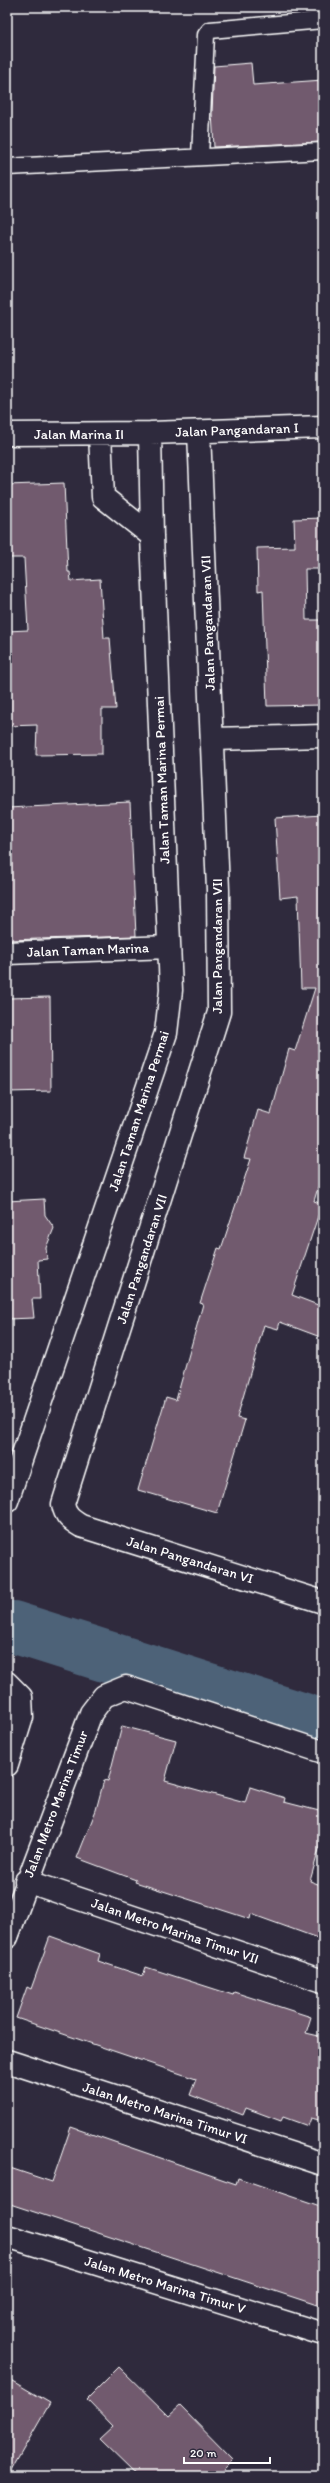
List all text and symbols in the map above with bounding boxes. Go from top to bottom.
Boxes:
street label: Jalan Pangandaran I [175,419,299,441]
street label: Jalan Marina II [34,426,124,443]
street label: Jalan Pangandaran VII [197,555,219,691]
street label: Jalan Taman Marina Permai [151,696,173,864]
street label: Jalan Pangandaran VII [209,878,226,1014]
street label: Jalan Taman Marina [27,939,150,961]
street label: Jalan Taman Marina Permai [105,1029,173,1193]
street label: Jalan Pangandaran VII [113,1192,171,1326]
street label: Jalan Pangandaran VI [124,1533,256,1587]
street label: Jalan Metro Marina Timur [20,1728,92,1880]
street label: Jalan Metro Marina Timur VII [89,1894,261,1968]
street label: Jalan Metro Marina Timur VI [80,2078,250,2148]
street label: Jalan Metro Marina Timur V [83,2252,248,2318]
scale bar [184,2439,270,2465]
text: 20 m [190,2446,217,2460]

